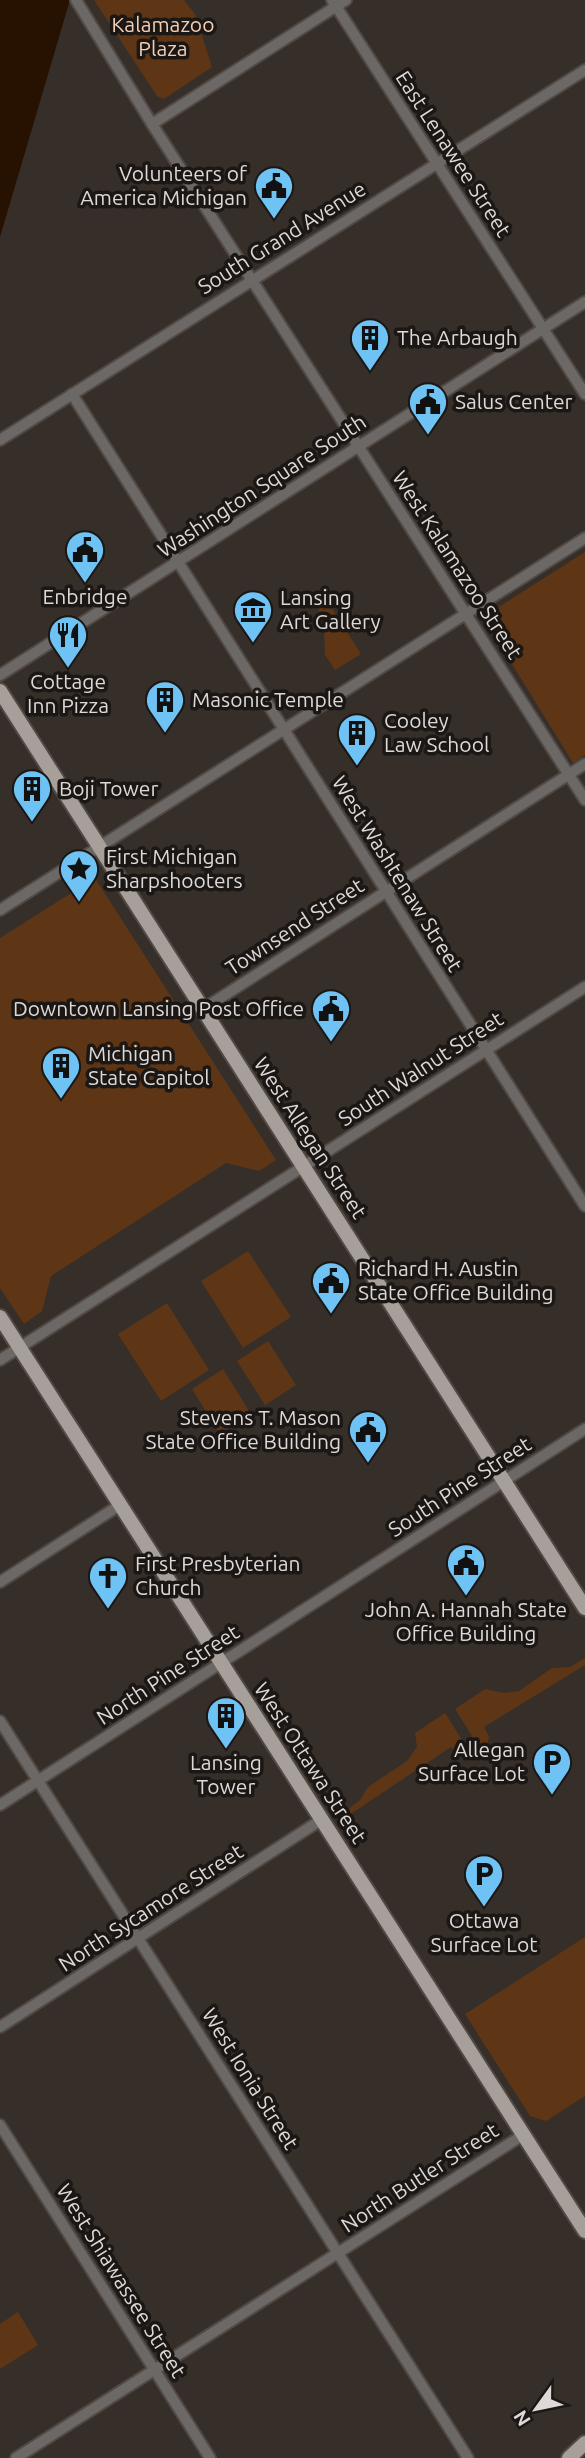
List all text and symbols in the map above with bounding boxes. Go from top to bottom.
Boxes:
park label: Kalamazoo Plaza [112,12,214,60]
street label: East Lenawee Street [391,66,516,241]
place label: Volunteers of America Michigan [80,161,248,209]
public building icon: Volunteers of America Michigan [253,165,295,220]
street label: South Grand Avenue [193,176,370,298]
building icon: The Arbaugh [349,317,391,372]
place label: The Arbaugh [397,325,518,349]
public building icon: Salus Center [407,381,449,436]
place label: Salus Center [455,389,572,413]
street label: Washington Square South [153,409,370,561]
street label: West Kalamazoo Street [388,466,528,663]
public building icon: Enbridge [64,529,106,584]
place label: Enbridge [42,584,128,608]
place label: Lansing Art Gallery [280,585,381,633]
museum icon: Lansing Art Gallery [232,589,274,644]
restaurant icon: Cottage Inn Pizza [47,614,89,669]
place label: Cottage Inn Pizza [27,669,109,717]
building icon: Masonic Temple [144,679,186,734]
place label: Masonic Temple [192,687,344,711]
place label: Cooley Law School [384,708,489,756]
building icon: Cooley Law School [336,712,378,767]
building icon: Boji Tower [11,768,53,823]
street label: West Washtenaw Street [328,771,468,976]
place label: Boji Tower [59,776,158,800]
place label: First Michigan Sharpshooters [106,844,243,892]
place icon: First Michigan Sharpshooters [58,848,100,903]
street label: Townsend Street [221,873,368,980]
public building icon: Downtown Lansing Post Office [310,988,352,1043]
place label: Downtown Lansing Post Office [13,996,304,1020]
street label: South Walnut Street [334,1006,507,1130]
place label: Michigan State Capitol [88,1041,210,1089]
building icon: Michigan State Capitol [40,1045,82,1100]
street label: West Allegan Street [250,1052,372,1223]
place label: Richard H. Austin State Office Building [358,1256,554,1304]
public building icon: Richard H. Austin State Office Building [310,1260,352,1315]
place label: Stevens T. Mason State Office Building [145,1405,341,1453]
public building icon: Stevens T. Mason State Office Building [347,1409,389,1464]
street label: South Pine Street [384,1431,535,1541]
public building icon: John A. Hannah State Office Building [445,1542,487,1597]
place label: First Presbyterian Church [135,1551,301,1599]
church icon: First Presbyterian Church [87,1555,129,1610]
place label: John A. Hannah State Office Building [365,1597,567,1645]
street label: North Pine Street [92,1619,243,1729]
street label: West Ottawa Street [250,1678,372,1847]
building icon: Lansing Tower [205,1695,247,1750]
place label: Allegan Surface Lot [418,1737,525,1785]
parking icon: Allegan Surface Lot [531,1741,573,1796]
place label: Lansing Tower [190,1750,262,1798]
street label: North Sycamore Street [54,1839,247,1976]
parking icon: Ottawa Surface Lot [463,1853,505,1908]
place label: Ottawa Surface Lot [430,1908,538,1956]
street label: West Ionia Street [198,2003,304,2153]
street label: North Butler Street [336,2117,502,2237]
street label: West Shiawassee Street [52,2179,191,2382]
north arrow [501,2374,571,2444]
text: N [509,2406,535,2430]

